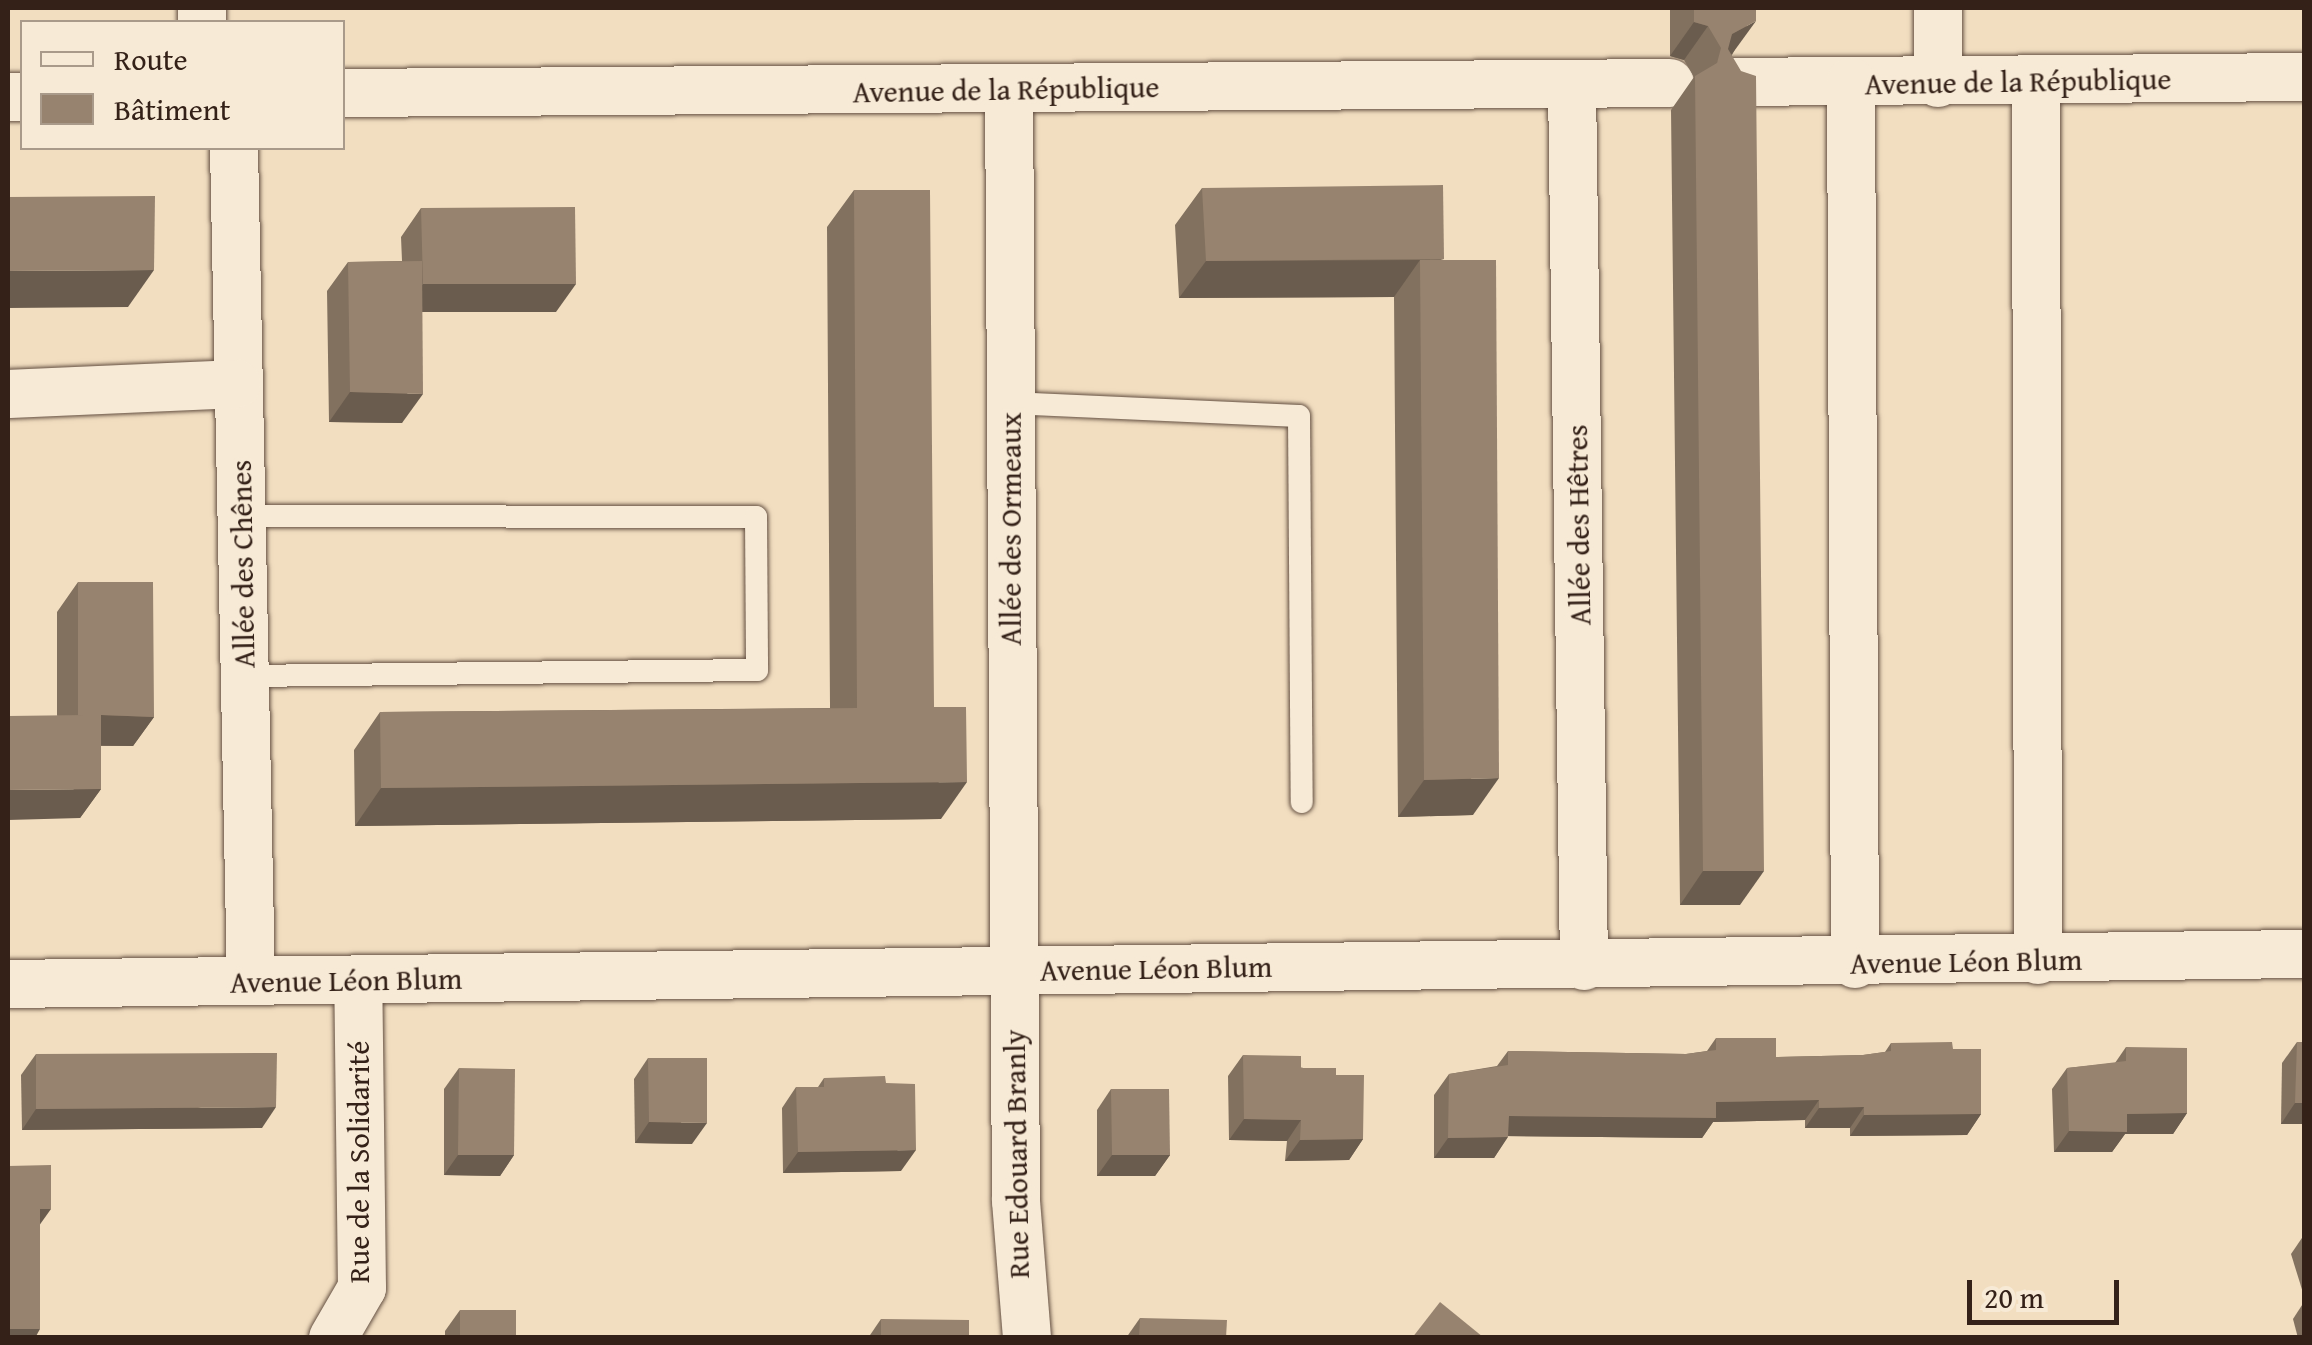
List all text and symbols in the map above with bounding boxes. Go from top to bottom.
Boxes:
legend [20,20,345,150]
text: Route [114,37,187,81]
street label: Avenue de la République [1864,60,2172,102]
street label: Avenue de la République [852,68,1160,110]
text: Bâtiment [114,87,230,131]
street label: Allée des Ormeaux [992,412,1028,646]
street label: Allée des Hêtres [1558,424,1598,626]
street label: Allée des Chênes [222,459,262,669]
street label: Avenue Léon Blum [1849,941,2083,981]
street label: Avenue Léon Blum [1039,948,1273,988]
street label: Avenue Léon Blum [229,960,463,1000]
street label: Rue Edouard Branly [996,1029,1036,1279]
street label: Rue de la Solidarité [340,1041,376,1283]
scale bar [1972,1260,2124,1322]
text: 20 m [1984,1275,2044,1319]

